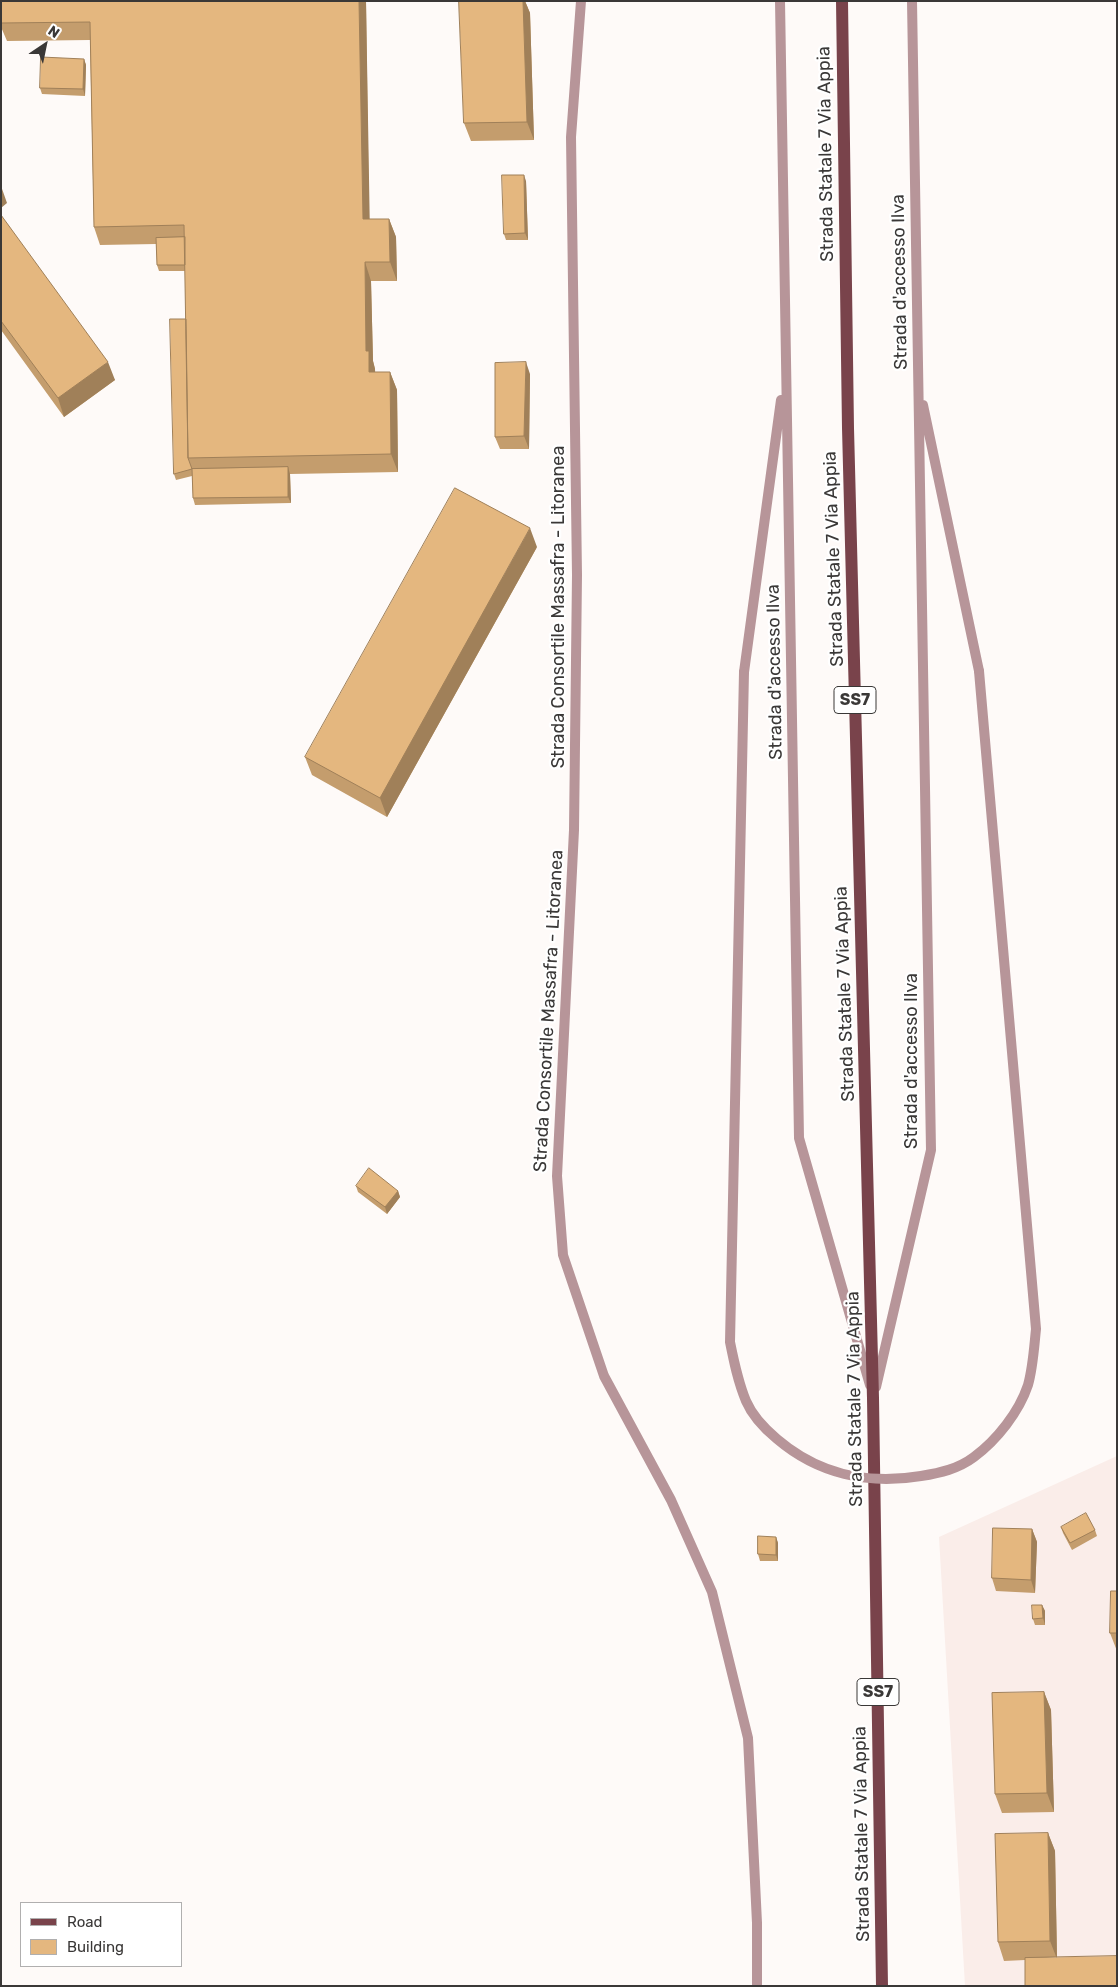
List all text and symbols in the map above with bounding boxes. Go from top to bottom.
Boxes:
north arrow [20,20,70,70]
text: N [45,22,63,42]
street label: Strada Statale 7 Via Appia [813,46,839,262]
street label: Strada d'accesso Ilva [888,194,912,370]
street label: Strada Consortile Massafra - Litoranea [548,446,570,768]
street label: Strada Statale 7 Via Appia [819,451,849,667]
street label: Strada d'accesso Ilva [763,584,787,760]
road number: SS7 [834,686,876,714]
street label: Strada Consortile Massafra - Litoranea [530,849,568,1173]
street label: Strada Statale 7 Via Appia [830,886,860,1102]
street label: Strada d'accesso Ilva [901,973,923,1149]
street label: Strada Statale 7 Via Appia [842,1291,868,1507]
road number: SS7 [857,1678,899,1705]
street label: Strada Statale 7 Via Appia [849,1726,875,1942]
legend [20,1902,182,1967]
text: Road [67,1913,103,1931]
text: Building [67,1938,124,1956]

